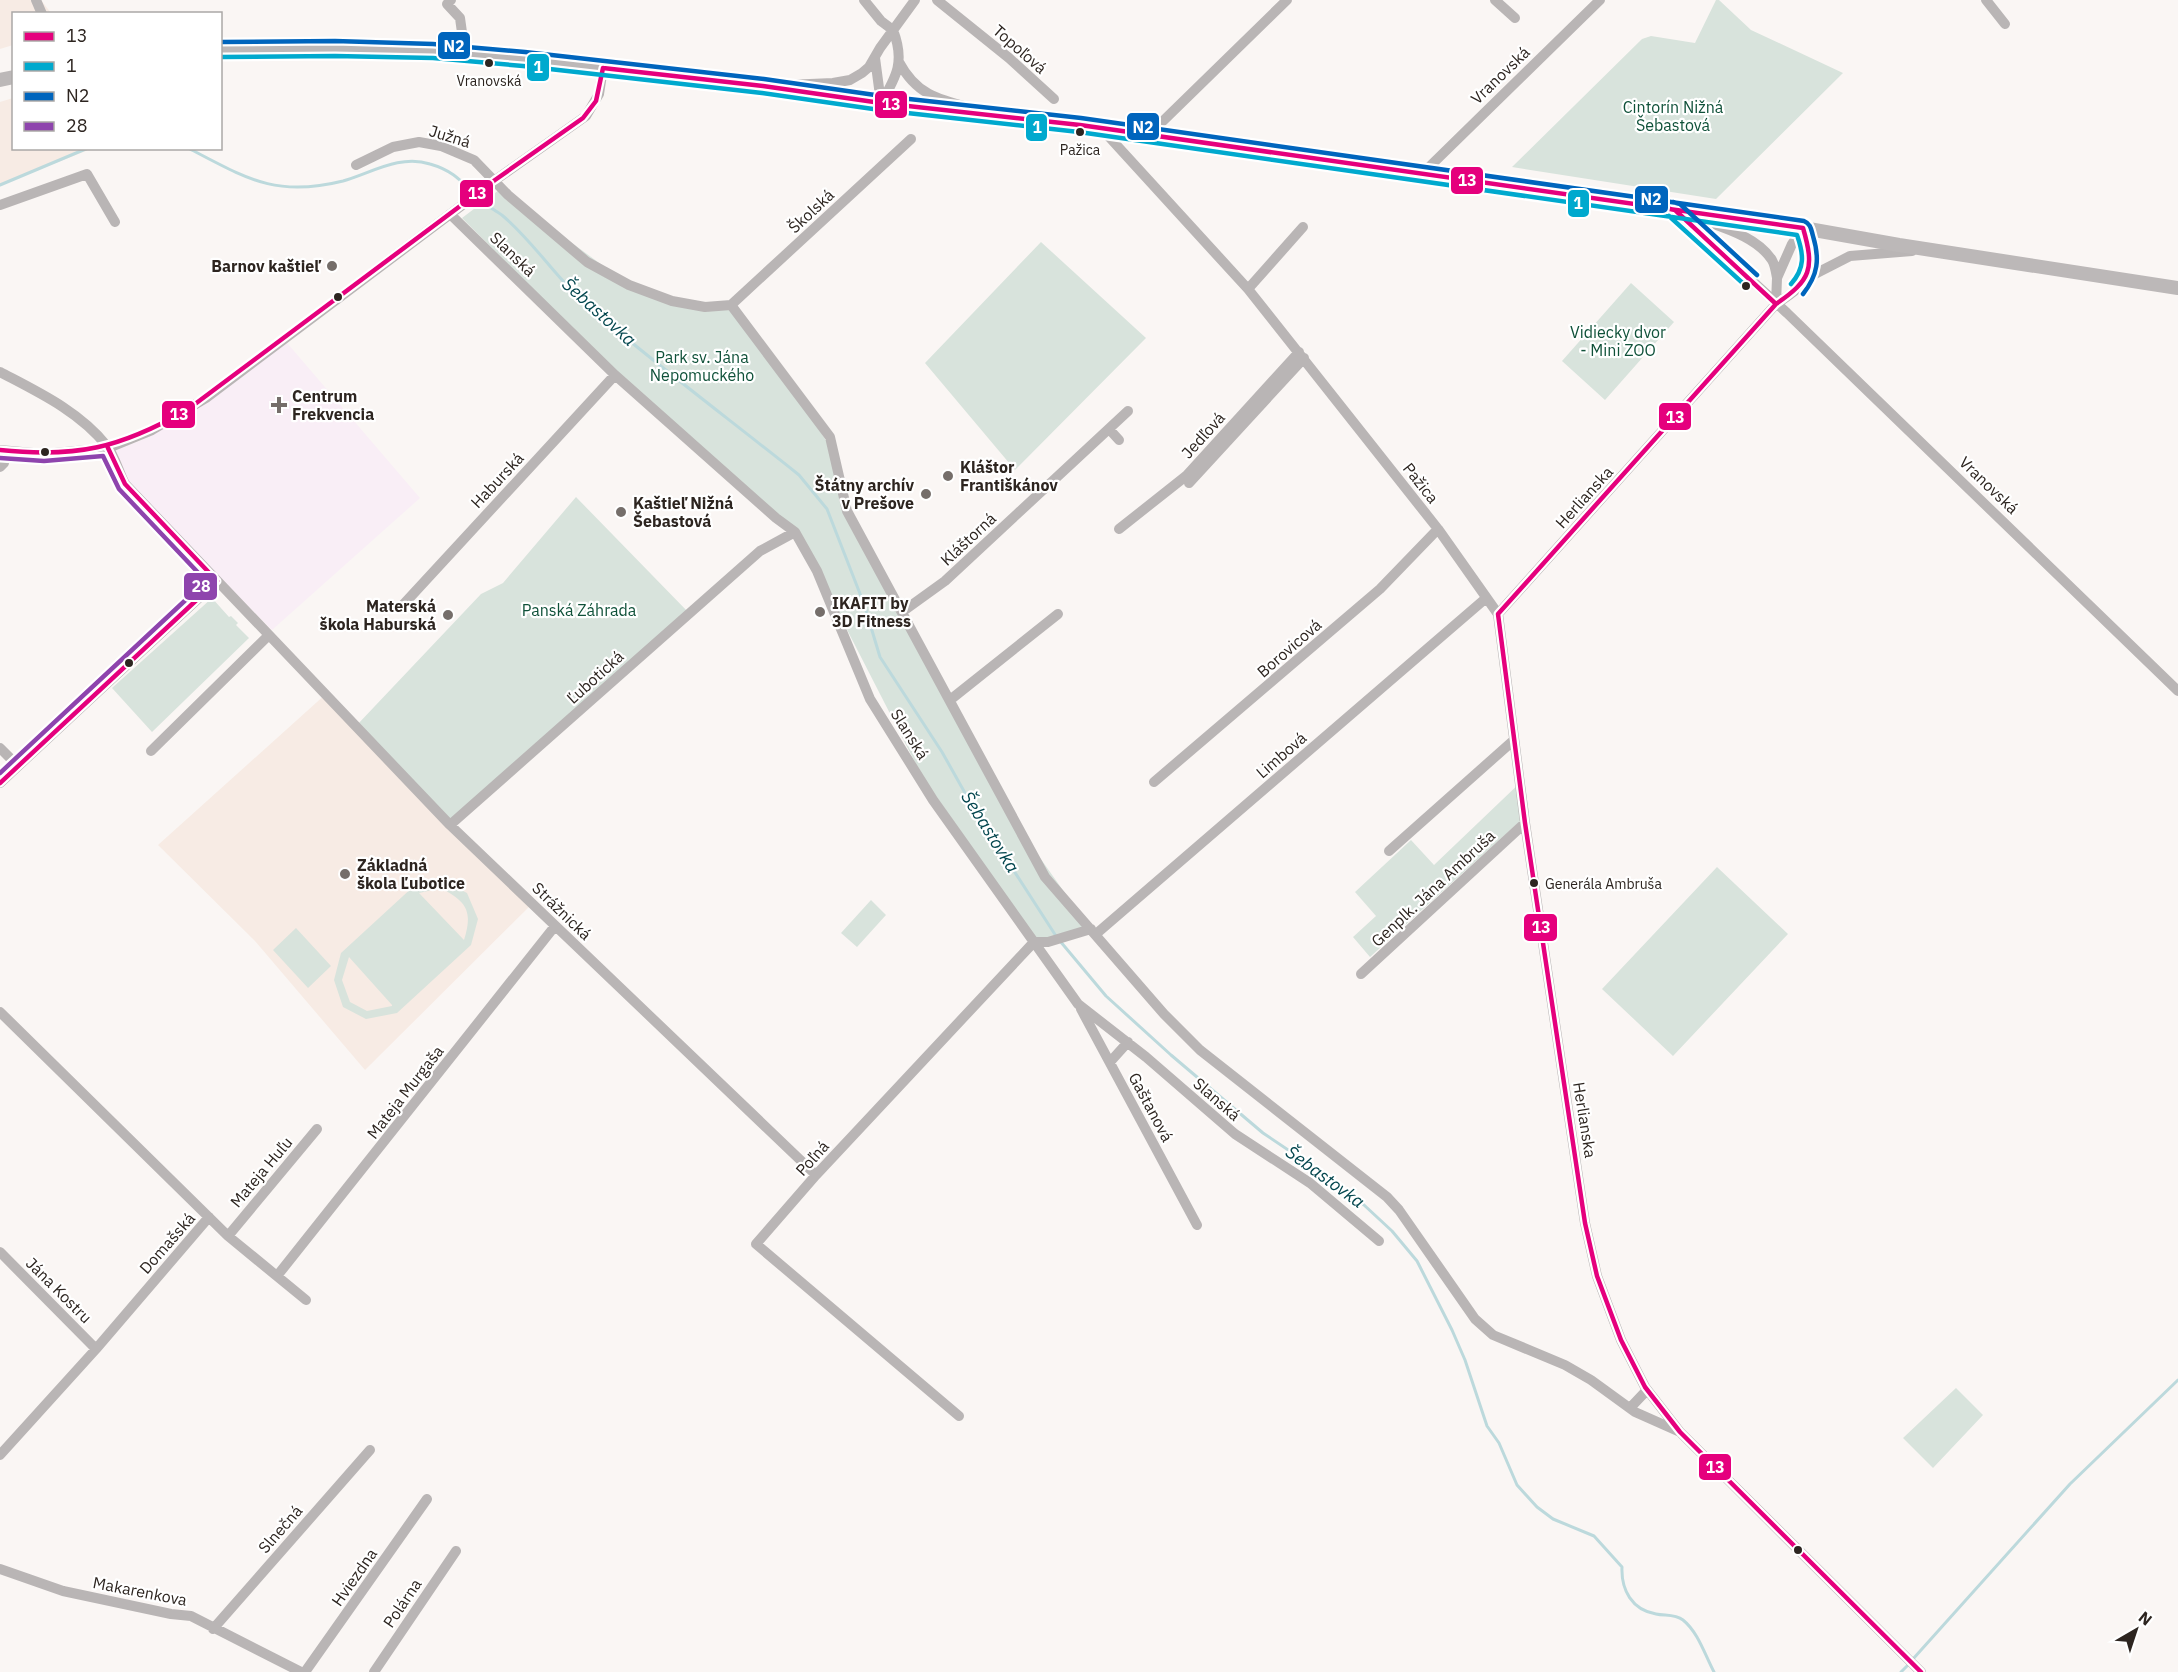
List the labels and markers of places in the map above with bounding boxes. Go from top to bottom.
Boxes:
marker: Vranovská [483,57,495,69]
place label: Vranovská [456,72,522,90]
marker: Pažica [1074,126,1086,138]
place label: Pažica [1060,141,1101,159]
place label: Barnov kaštieľ [211,256,322,276]
marker: Barnov kaštieľ [325,259,339,273]
unlabelled marker [1740,280,1752,292]
unlabelled marker [332,291,344,303]
place label: Centrum Frekvencia [292,386,374,424]
marker: Centrum Frekvencia [270,396,288,414]
unlabelled marker [39,446,51,458]
place label: Kláštor Františkánov [960,457,1058,495]
marker: Kláštor Františkánov [941,469,955,483]
place label: Štátny archív v Prešove [815,474,914,513]
marker: Štátny archív v Prešove [919,487,933,501]
place label: Kaštieľ Nižná Šebastová [633,493,733,531]
marker: Kaštieľ Nižná Šebastová [614,505,628,519]
place label: IKAFIT by 3D Fitness [832,593,911,631]
place label: Materská škola Haburská [320,596,436,634]
marker: IKAFIT by 3D Fitness [813,605,827,619]
marker: Materská škola Haburská [441,608,455,622]
unlabelled marker [123,657,135,669]
place label: Základná škola Ľubotice [357,855,465,893]
marker: Základná škola Ľubotice [338,867,352,881]
place label: Generála Ambruša [1545,875,1662,893]
marker: Generála Ambruša [1528,877,1540,889]
unlabelled marker [1792,1544,1804,1556]

